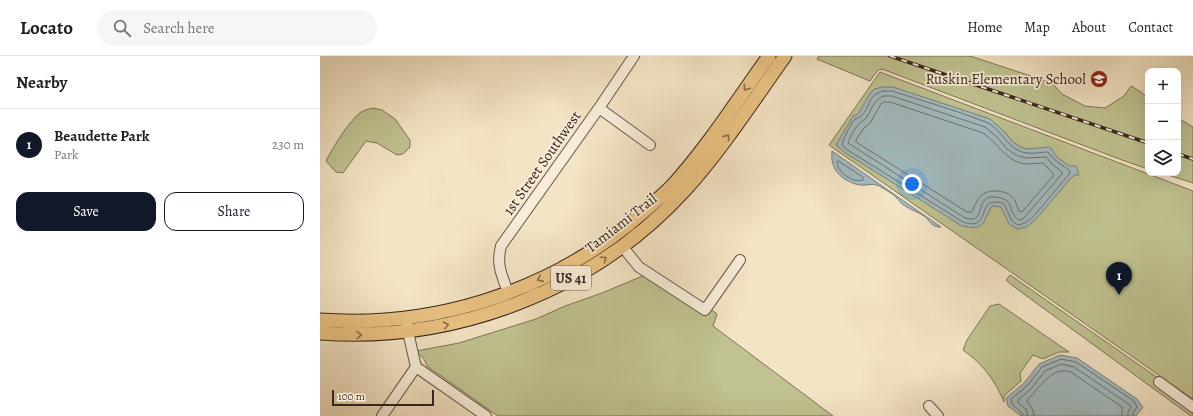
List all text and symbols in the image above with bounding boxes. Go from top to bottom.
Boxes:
search box [97,10,377,46]
text: Locato [20,15,73,41]
icon: search [111,17,133,39]
text: Search here [143,18,215,38]
text: Home [967,18,1002,37]
text: Map [1024,18,1050,37]
text: About [1072,18,1106,37]
text: Contact [1128,18,1173,37]
map controls [1145,68,1181,176]
button: + [1145,68,1181,104]
place label: Ruskin Elementary School [925,69,1086,89]
school or university icon: Ruskin Elementary School [1089,69,1109,89]
text: Nearby [16,71,67,94]
one-way arrow [744,83,751,90]
button: − [1145,104,1181,140]
street label: 1st Street Southwest [499,107,585,219]
text: Beaudette Park [54,126,150,146]
one-way arrow [722,135,729,142]
text: 1 [27,136,31,153]
text: 230 m [272,136,304,153]
button: layers [1145,140,1181,176]
text: Park [54,146,78,163]
your location [902,174,922,194]
street label: Tamiami Trail [581,188,661,257]
button: Save [16,192,156,231]
button: Share [164,192,304,231]
one-way arrow [600,256,607,264]
pin: 1 [1106,262,1132,295]
road number: US 41 [551,266,591,290]
one-way arrow [537,275,545,282]
one-way arrow [443,321,449,329]
one-way arrow [356,330,362,339]
scale bar [332,388,434,407]
text: 100 m [338,389,365,404]

